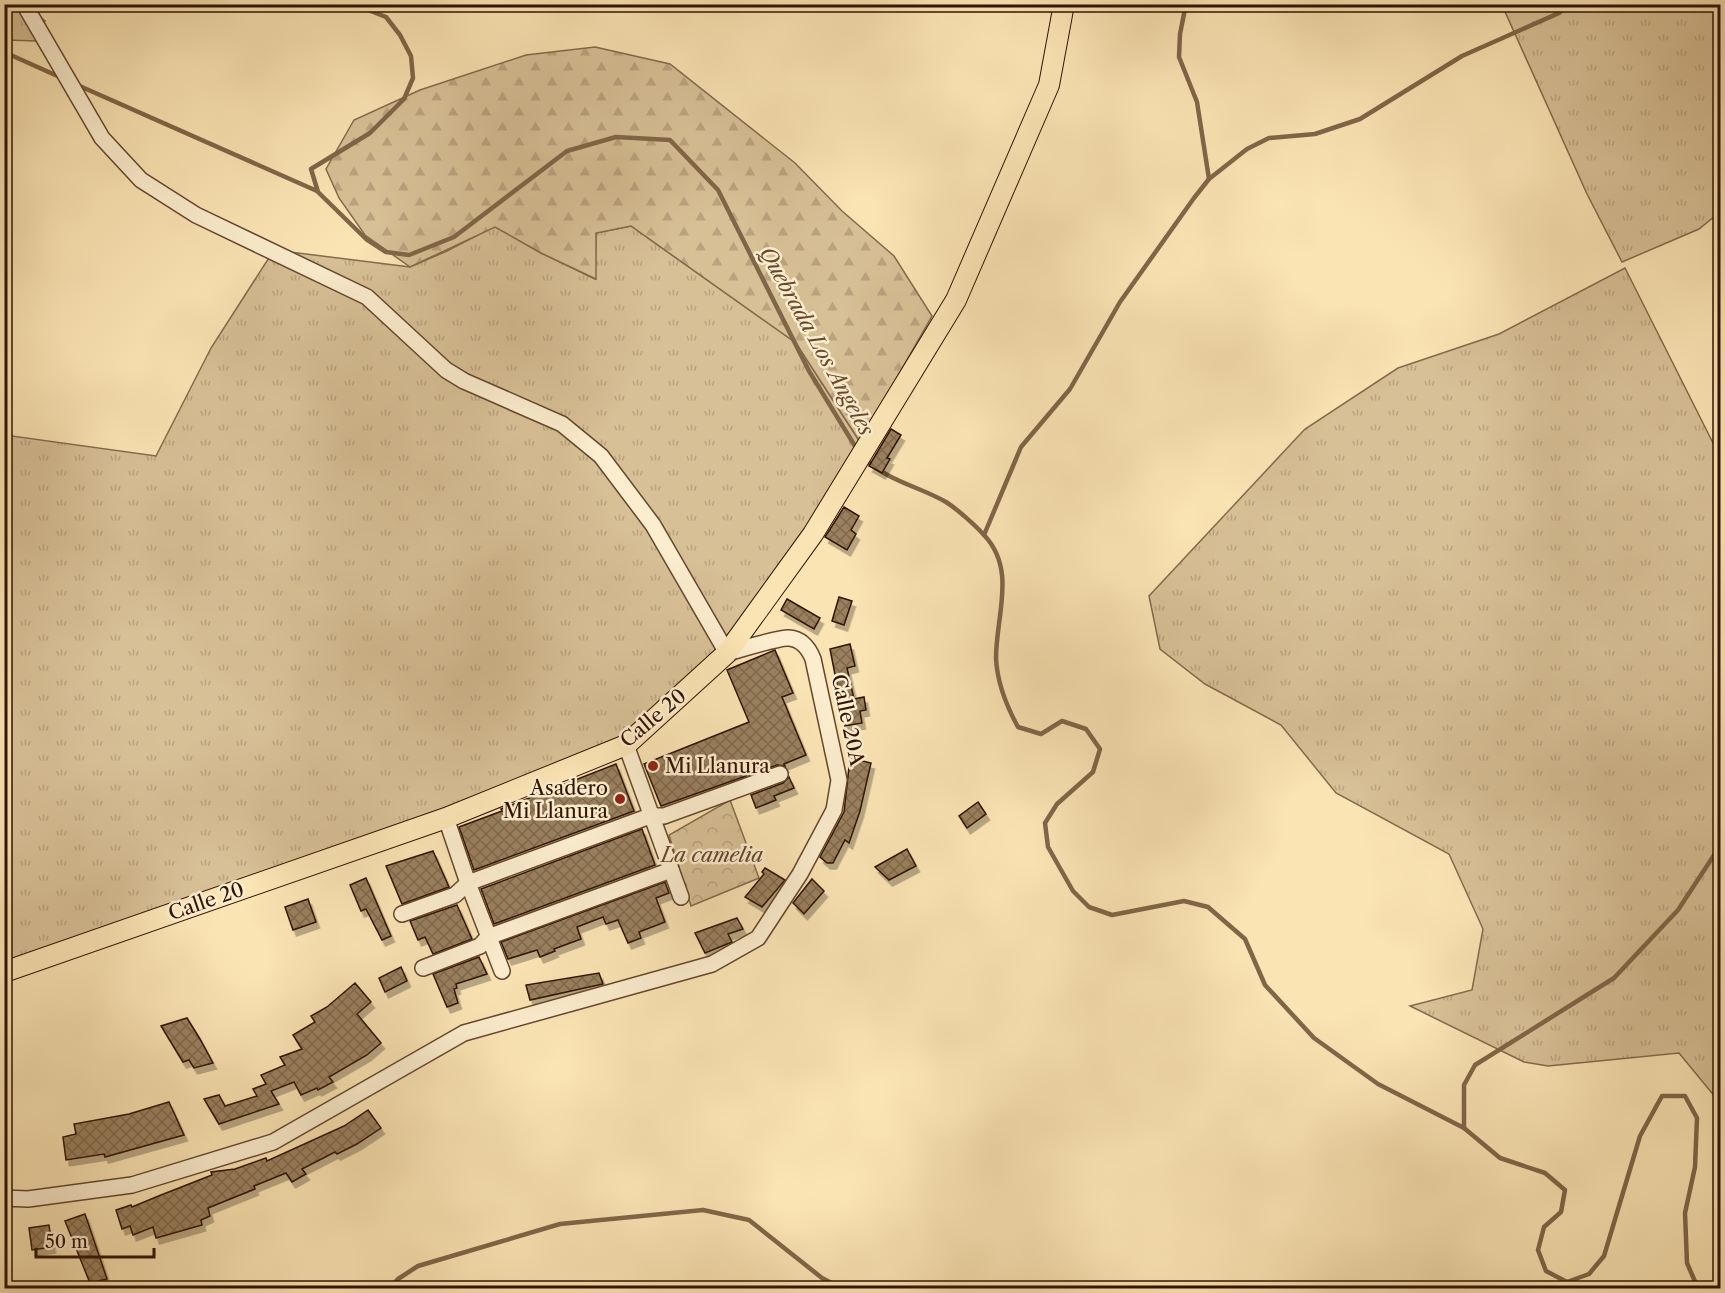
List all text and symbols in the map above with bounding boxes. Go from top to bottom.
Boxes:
water label: Quebrada Los Angeles [755,242,880,441]
street label: Calle 20A [827,672,870,769]
street label: Calle 20 [615,684,691,752]
place label: Mi Llanura [665,754,770,778]
marker: Mi Llanura [646,759,660,773]
place label: Asadero Mi Llanura [503,776,608,823]
marker: Asadero Mi Llanura [613,792,627,806]
park label: La camelia [659,843,763,867]
street label: Calle 20 [165,877,247,925]
scale bar [36,1221,154,1259]
text: 50 m [45,1231,88,1253]

